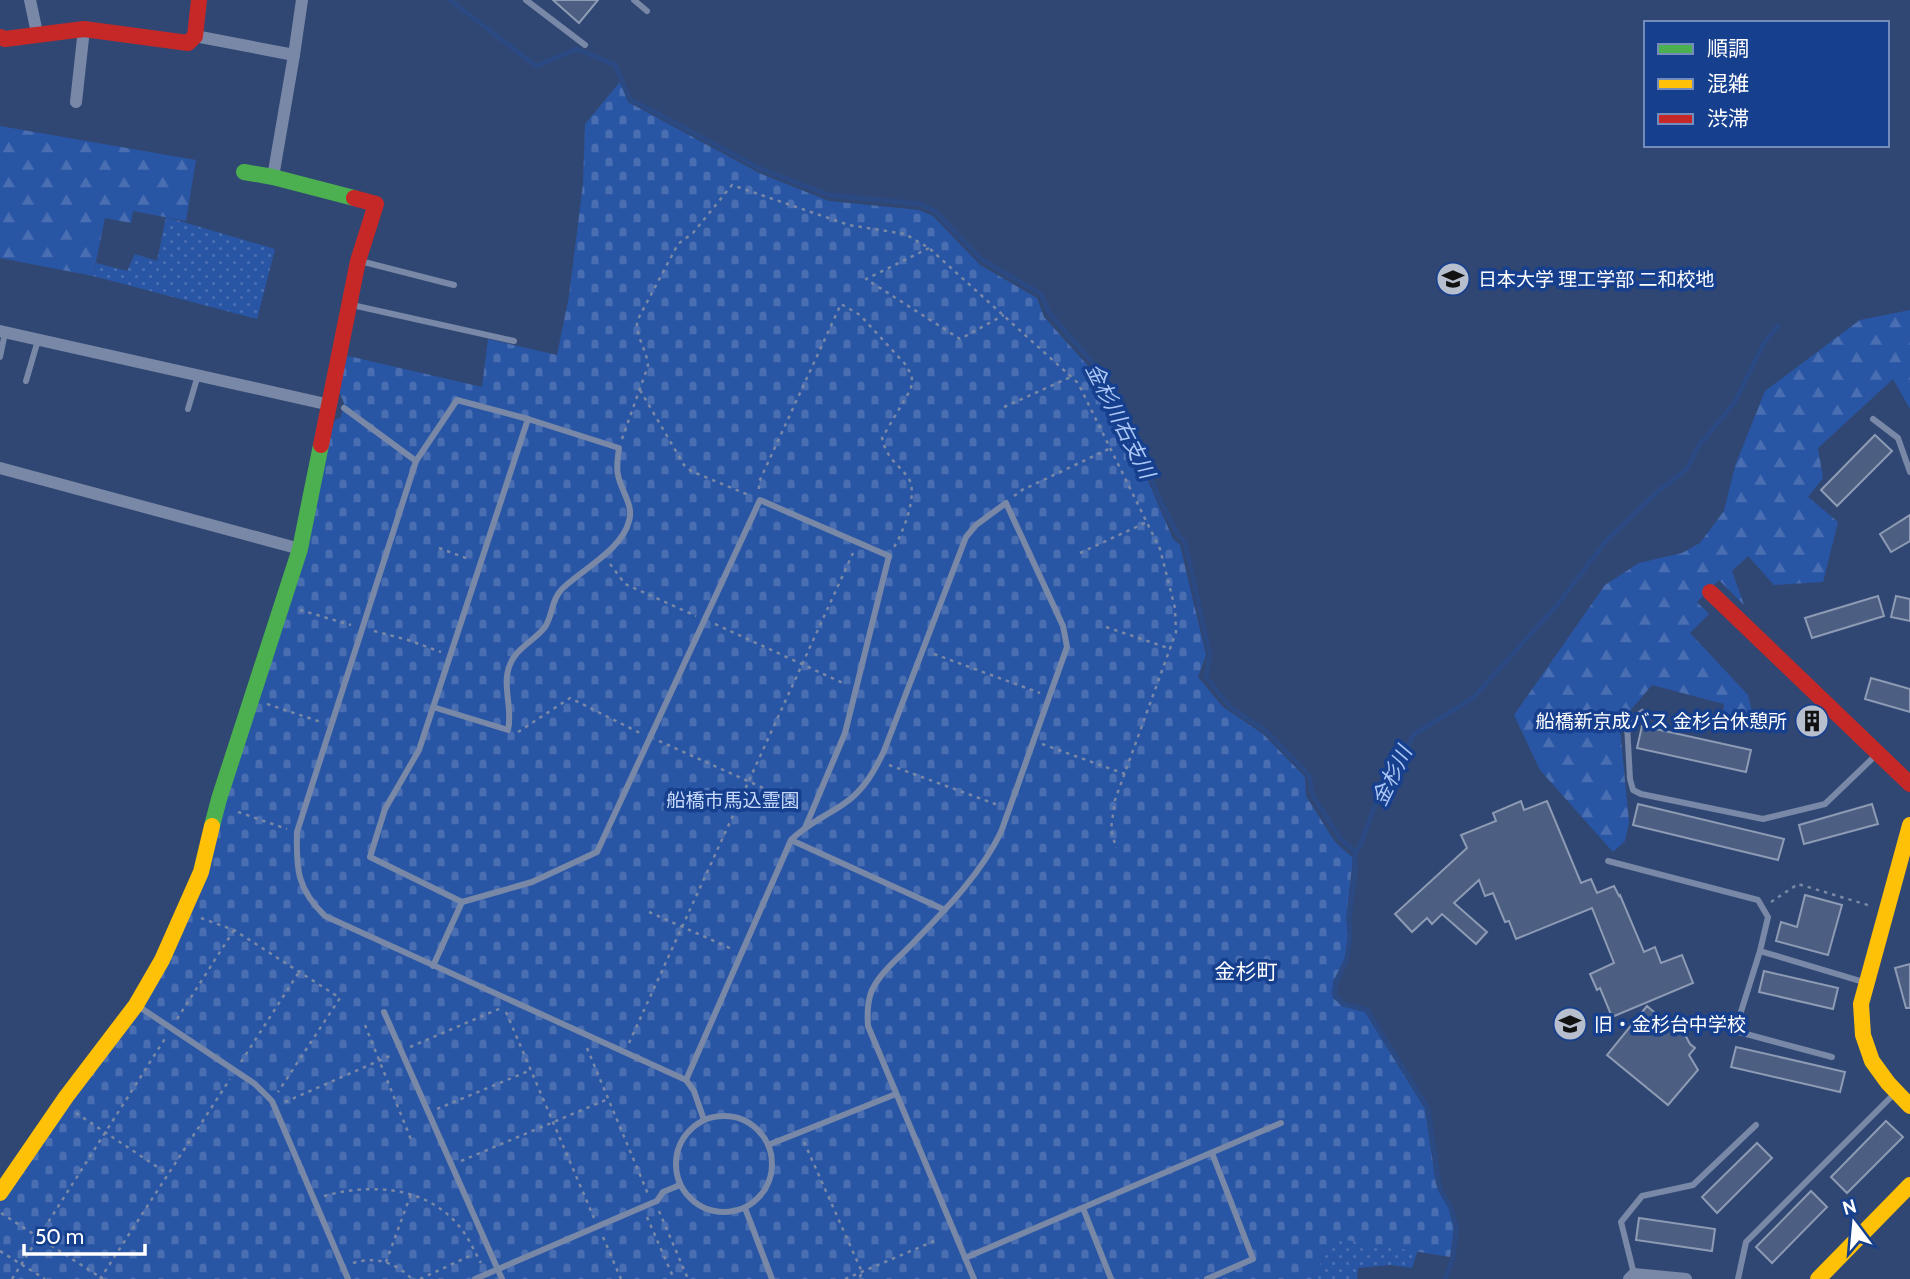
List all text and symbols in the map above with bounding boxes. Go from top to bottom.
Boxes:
legend [1644,21,1889,147]
text: 順調 [1707,36,1749,61]
text: 混雑 [1707,71,1749,96]
text: 渋滞 [1707,106,1749,131]
school or university icon: 日本大学 理工学部 二和校地 [1434,260,1472,298]
place label: 日本大学 理工学部 二和校地 [1478,268,1715,291]
water label: 金杉川右支川 [1081,359,1161,484]
building icon: 船橋新京成バス 金杉台休憩所 [1793,702,1831,740]
place label: 船橋新京成バス 金杉台休憩所 [1536,710,1787,733]
water label: 金杉川 [1367,740,1417,810]
park label: 船橋市馬込霊園 [666,789,800,812]
district label: 金杉町 [1215,959,1278,984]
school or university icon: 旧・金杉台中学校 [1551,1005,1589,1043]
place label: 旧・金杉台中学校 [1594,1013,1746,1036]
north arrow [1819,1188,1889,1258]
text: N [1840,1194,1859,1220]
scale bar [24,1212,145,1256]
text: 50 m [35,1224,84,1249]

